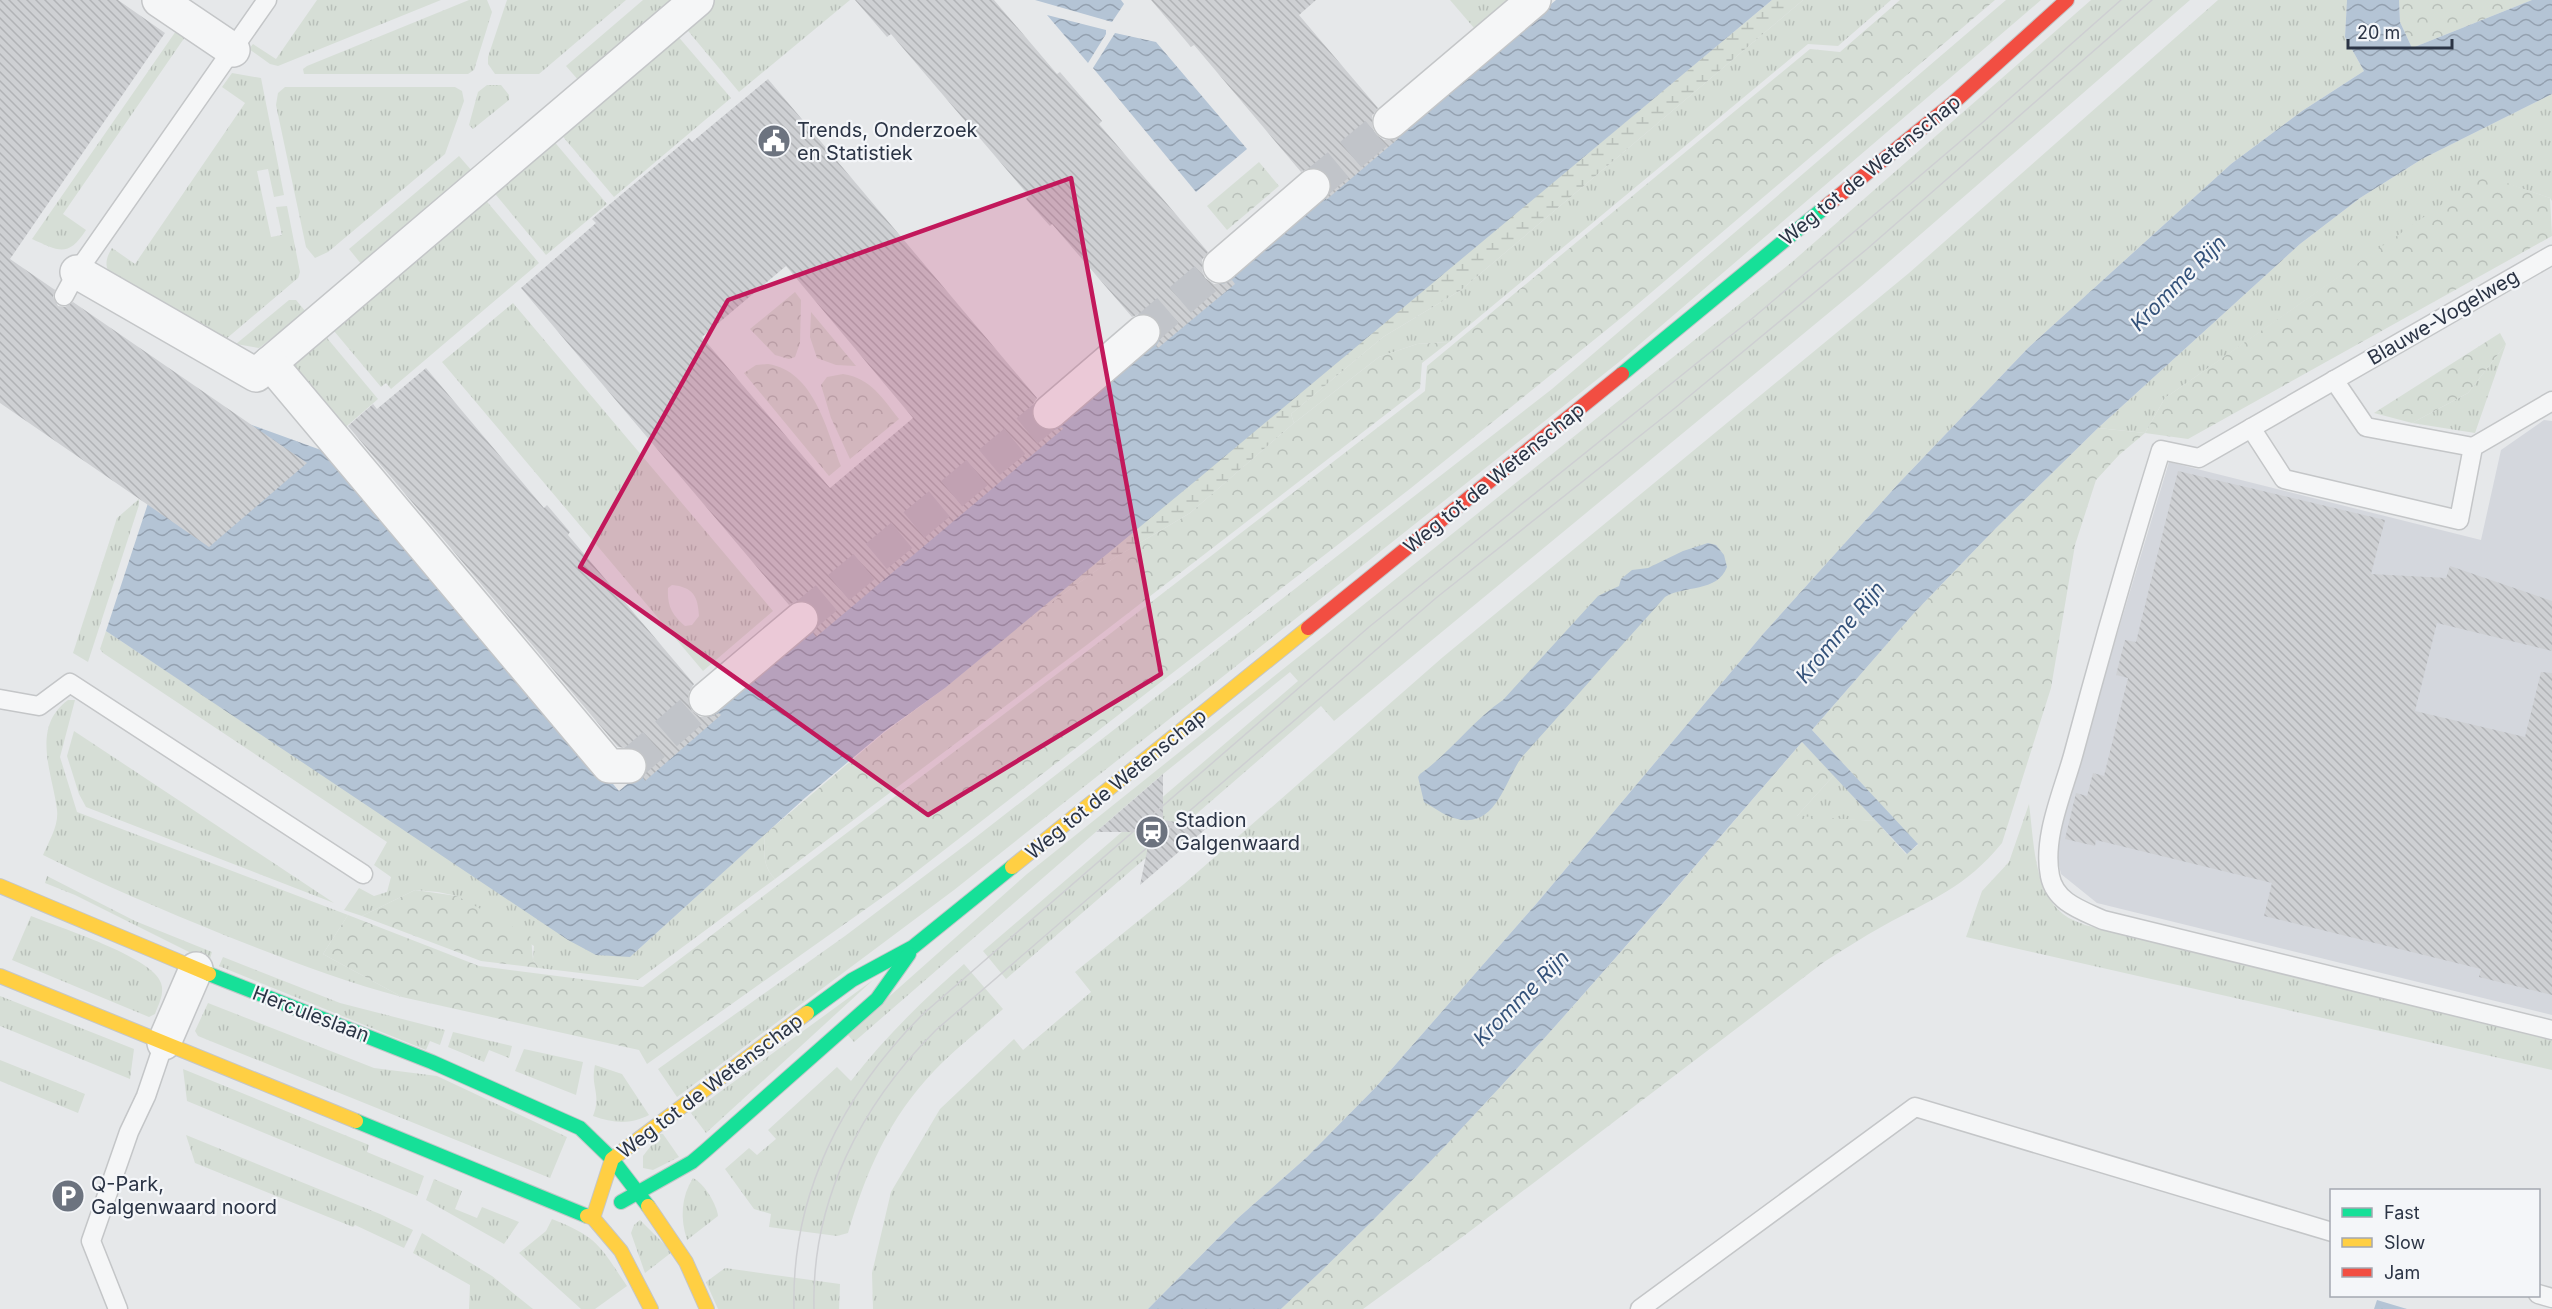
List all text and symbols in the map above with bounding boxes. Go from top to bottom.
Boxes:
scale bar [2348,12,2452,50]
text: 20 m [2357,22,2400,43]
street label: Weg tot de Wetenschap [1775,90,1965,250]
place label: Trends, Onderzoek en Statistiek [797,118,978,165]
public building icon: Trends, Onderzoek en Statistiek [756,123,792,159]
water label: Kromme Rijn [2125,230,2231,336]
street label: Blauwe-Vogelweg [2363,264,2523,370]
street label: Weg tot de Wetenschap [1399,398,1589,558]
water label: Kromme Rijn [1790,576,1890,688]
street label: Weg tot de Wetenschap [1021,704,1211,864]
place label: Stadion Galgenwaard [1175,808,1300,855]
station icon: Stadion Galgenwaard [1134,814,1170,850]
water label: Kromme Rijn [1468,945,1574,1051]
street label: Herculeslaan [249,981,373,1047]
street label: Weg tot de Wetenschap [613,1008,807,1164]
place label: Q-Park, Galgenwaard noord [91,1172,277,1219]
parking icon: Q-Park, Galgenwaard noord [50,1178,86,1214]
legend [2330,1189,2540,1297]
text: Fast [2384,1202,2420,1223]
text: Slow [2384,1232,2425,1253]
text: Jam [2384,1262,2420,1283]

